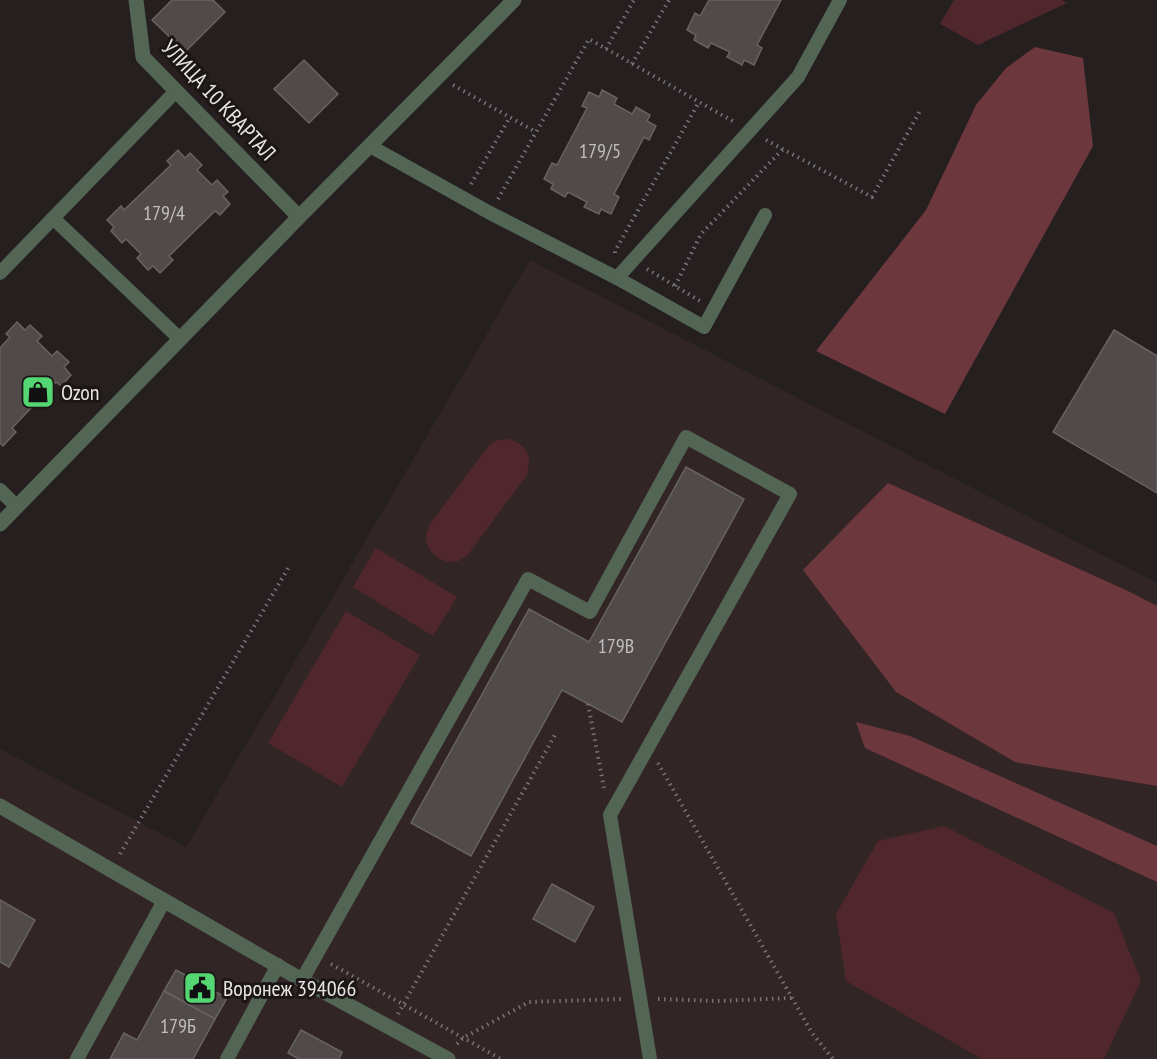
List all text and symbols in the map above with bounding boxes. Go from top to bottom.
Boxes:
street label: УЛИЦА 10 КВАРТАЛ [156,34,282,166]
house number: 179/5 [579,138,621,164]
house number: 179/4 [143,200,185,226]
shop icon: Ozon [20,374,56,410]
place label: Ozon [61,378,100,406]
house number: 179В [598,633,634,659]
public building icon: Воронеж 394066 [182,970,218,1006]
place label: Воронеж 394066 [223,974,356,1002]
house number: 179Б [160,1013,196,1039]

